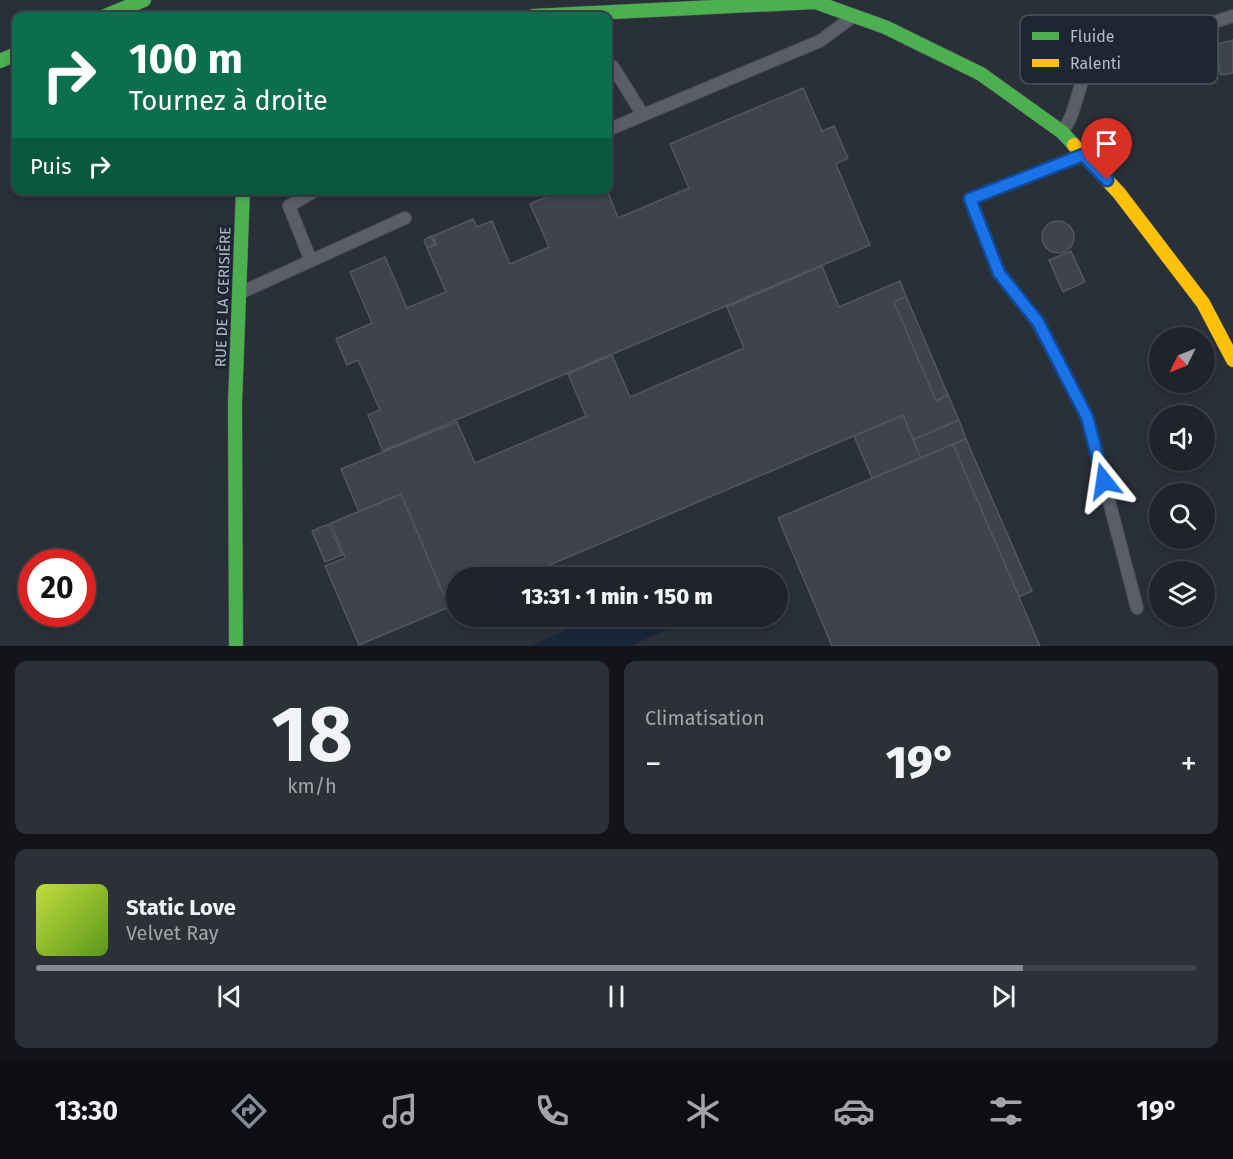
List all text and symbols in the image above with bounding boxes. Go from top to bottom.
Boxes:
legend [1020,15,1218,84]
text: Fluide [1070,27,1115,46]
text: 100 m [129,34,243,84]
icon: right [30,36,108,114]
text: Ralenti [1070,54,1121,73]
text: Tournez à droite [129,85,328,117]
pin [1081,118,1132,180]
icon: arrive [1090,127,1123,160]
icon: right [83,150,116,183]
text: Puis [30,153,71,180]
street label: RUE DE LA CERISIÈRE [212,227,234,367]
north arrow [1149,327,1215,393]
map controls [1149,327,1215,627]
button: sound [1149,405,1215,471]
position arrow [1072,449,1136,513]
button: search [1149,483,1215,549]
speed limit sign: 20 [18,549,96,627]
button: layers [1149,561,1215,627]
text: 13:31 · 1 min · 150 m [521,583,713,610]
text: 18 [271,688,353,782]
text: Climatisation [645,706,765,730]
text: 19° [886,736,956,790]
text: − [645,744,662,784]
text: + [1181,744,1197,784]
text: km/h [287,774,337,798]
text: Static Love [126,894,236,921]
text: Velvet Ray [126,921,219,945]
icon: previous [213,980,246,1013]
icon: pause [600,980,633,1013]
icon: next [987,980,1020,1013]
icon: directions [228,1090,270,1132]
icon: music [379,1090,421,1132]
icon: phone [531,1090,573,1132]
icon: climate [682,1090,724,1132]
icon: car [833,1090,875,1132]
icon: filters [985,1090,1027,1132]
text: 13:30 [55,1095,118,1127]
text: 19° [1136,1095,1178,1127]

